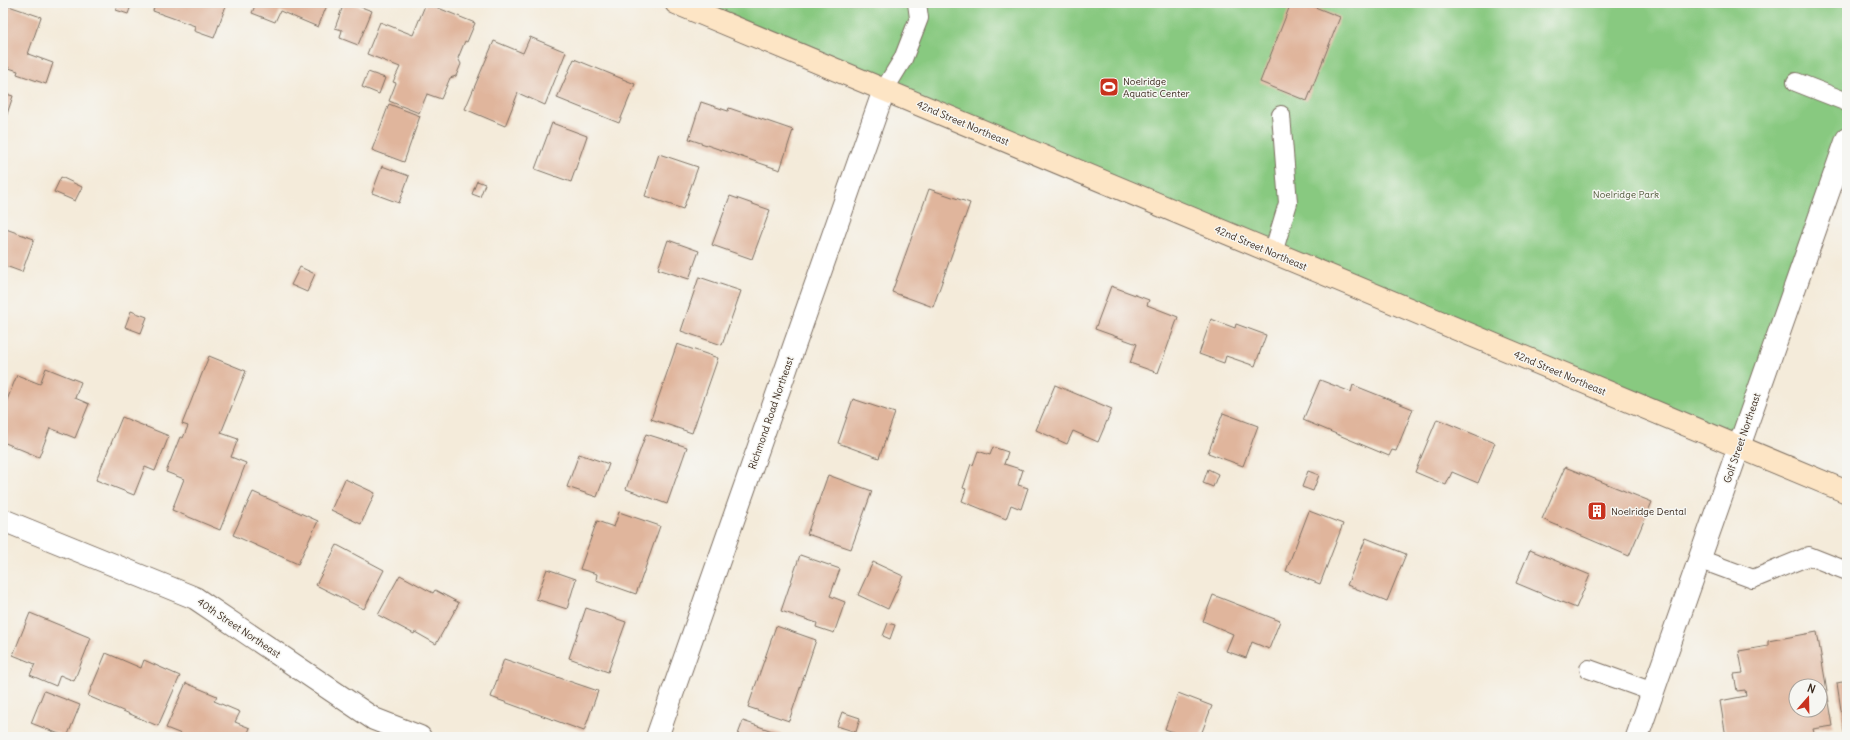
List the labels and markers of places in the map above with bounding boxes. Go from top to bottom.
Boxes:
place label: Noelridge Aquatic Center [1123,75,1190,100]
sports icon: Noelridge Aquatic Center [1098,76,1120,98]
building icon: Noelridge Dental [1586,500,1608,522]
place label: Noelridge Dental [1611,505,1686,518]

